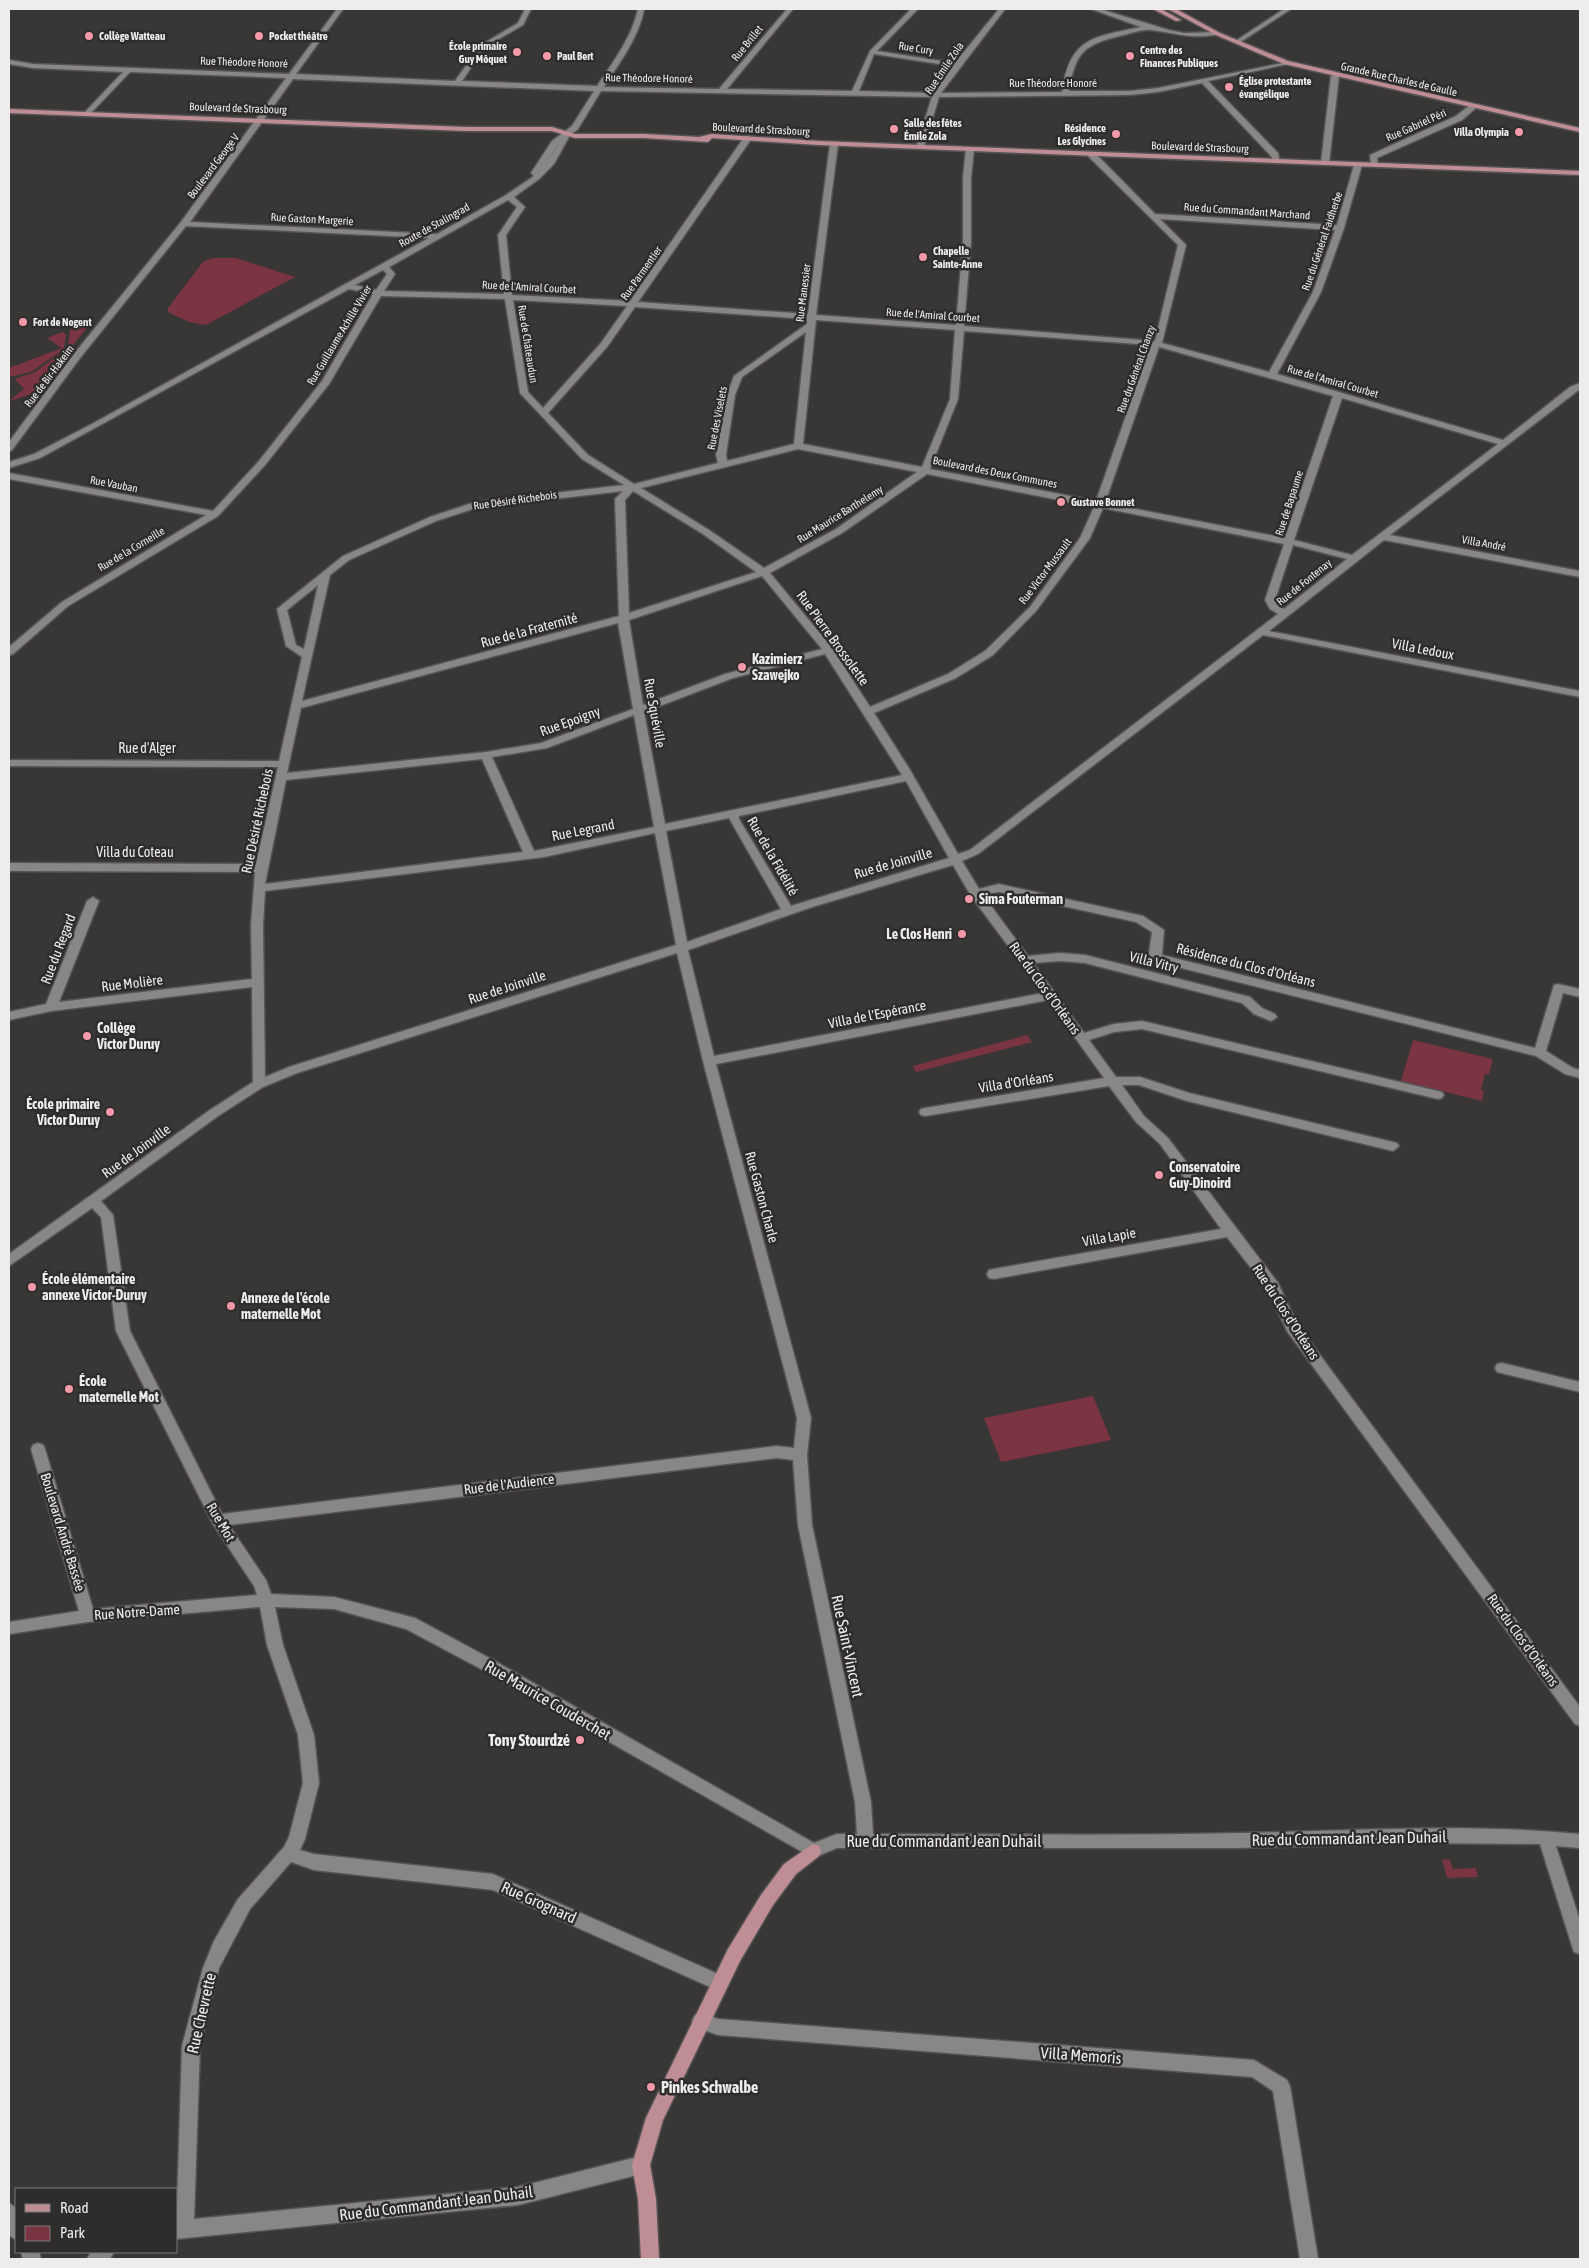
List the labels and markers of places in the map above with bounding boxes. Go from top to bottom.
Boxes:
marker: Collège Watteau [83,30,95,42]
place label: Collège Watteau [99,30,165,42]
marker: Pocket théâtre [253,30,265,42]
place label: Pocket théâtre [269,30,328,42]
place label: École primaire Guy Môquet [449,40,508,65]
place label: Centre des Finances Publiques [1140,44,1218,69]
marker: École primaire Guy Môquet [511,46,523,58]
marker: Paul Bert [541,50,553,62]
place label: Paul Bert [557,50,594,62]
marker: Centre des Finances Publiques [1124,50,1136,62]
place label: Église protestante évangélique [1239,75,1311,100]
marker: Église protestante évangélique [1223,81,1235,93]
place label: Salle des fêtes Émile Zola [904,117,962,142]
place label: Résidence Les Glycines [1057,122,1106,147]
marker: Salle des fêtes Émile Zola [888,123,900,135]
place label: Villa Olympia [1453,126,1509,138]
marker: Villa Olympia [1513,126,1525,138]
marker: Résidence Les Glycines [1110,128,1122,140]
place label: Chapelle Sainte-Anne [933,245,982,270]
marker: Chapelle Sainte-Anne [917,251,929,263]
marker: Fort de Nogent [17,316,29,328]
place label: Fort de Nogent [33,316,92,328]
marker: Gustave Bonnet [1055,496,1067,508]
place label: Gustave Bonnet [1071,496,1135,508]
place label: Kazimierz Szawejko [752,651,802,683]
marker: Kazimierz Szawejko [736,661,748,673]
place label: Sima Fouterman [979,891,1063,907]
marker: Sima Fouterman [963,893,975,905]
place label: Le Clos Henri [886,926,952,942]
marker: Le Clos Henri [956,928,968,940]
place label: Collège Victor Duruy [96,1020,160,1052]
marker: Collège Victor Duruy [81,1030,93,1042]
place label: École primaire Victor Duruy [26,1096,100,1128]
marker: École primaire Victor Duruy [104,1106,116,1118]
place label: Conservatoire Guy-Dinoird [1169,1159,1240,1191]
marker: Conservatoire Guy-Dinoird [1153,1169,1165,1181]
place label: École élémentaire annexe Victor-Duruy [42,1271,147,1303]
marker: École élémentaire annexe Victor-Duruy [26,1281,38,1293]
place label: Annexe de l'école maternelle Mot [240,1290,330,1322]
marker: Annexe de l'école maternelle Mot [225,1300,237,1312]
place label: École maternelle Mot [79,1373,159,1405]
marker: École maternelle Mot [63,1383,75,1395]
place label: Tony Stourdzé [488,1731,570,1749]
marker: Tony Stourdzé [574,1734,586,1746]
place label: Pinkes Schwalbe [661,2078,758,2096]
marker: Pinkes Schwalbe [645,2081,657,2093]

